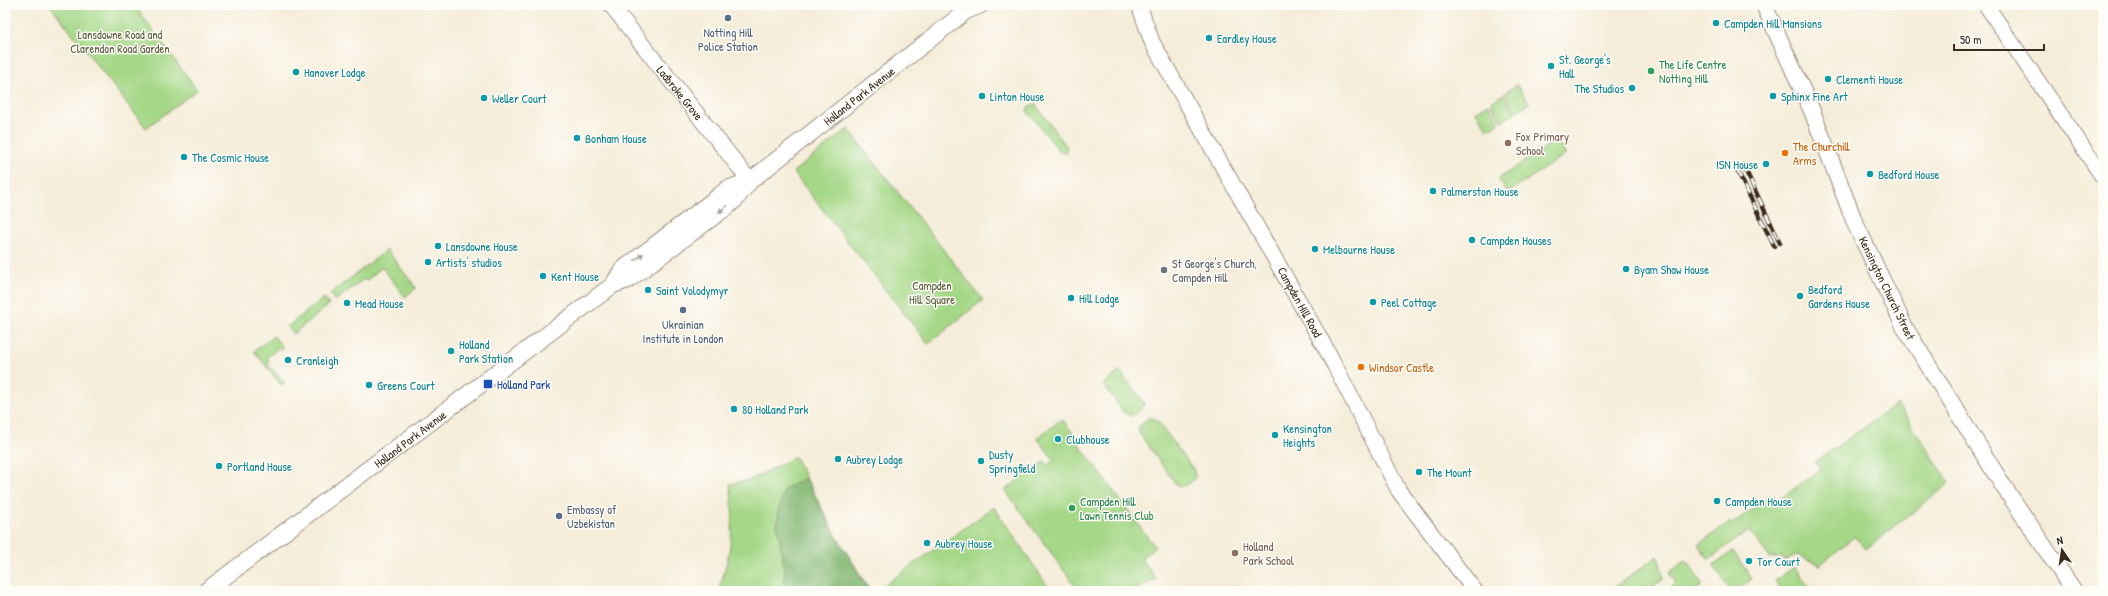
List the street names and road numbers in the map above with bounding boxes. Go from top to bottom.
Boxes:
street label: Ladbroke Grove [653,62,707,124]
street label: Holland Park Avenue [820,63,898,129]
street label: Kensington Church Street [1855,233,1920,343]
street label: Campden Hill Road [1274,264,1327,341]
street label: Holland Park Avenue [370,406,450,472]

